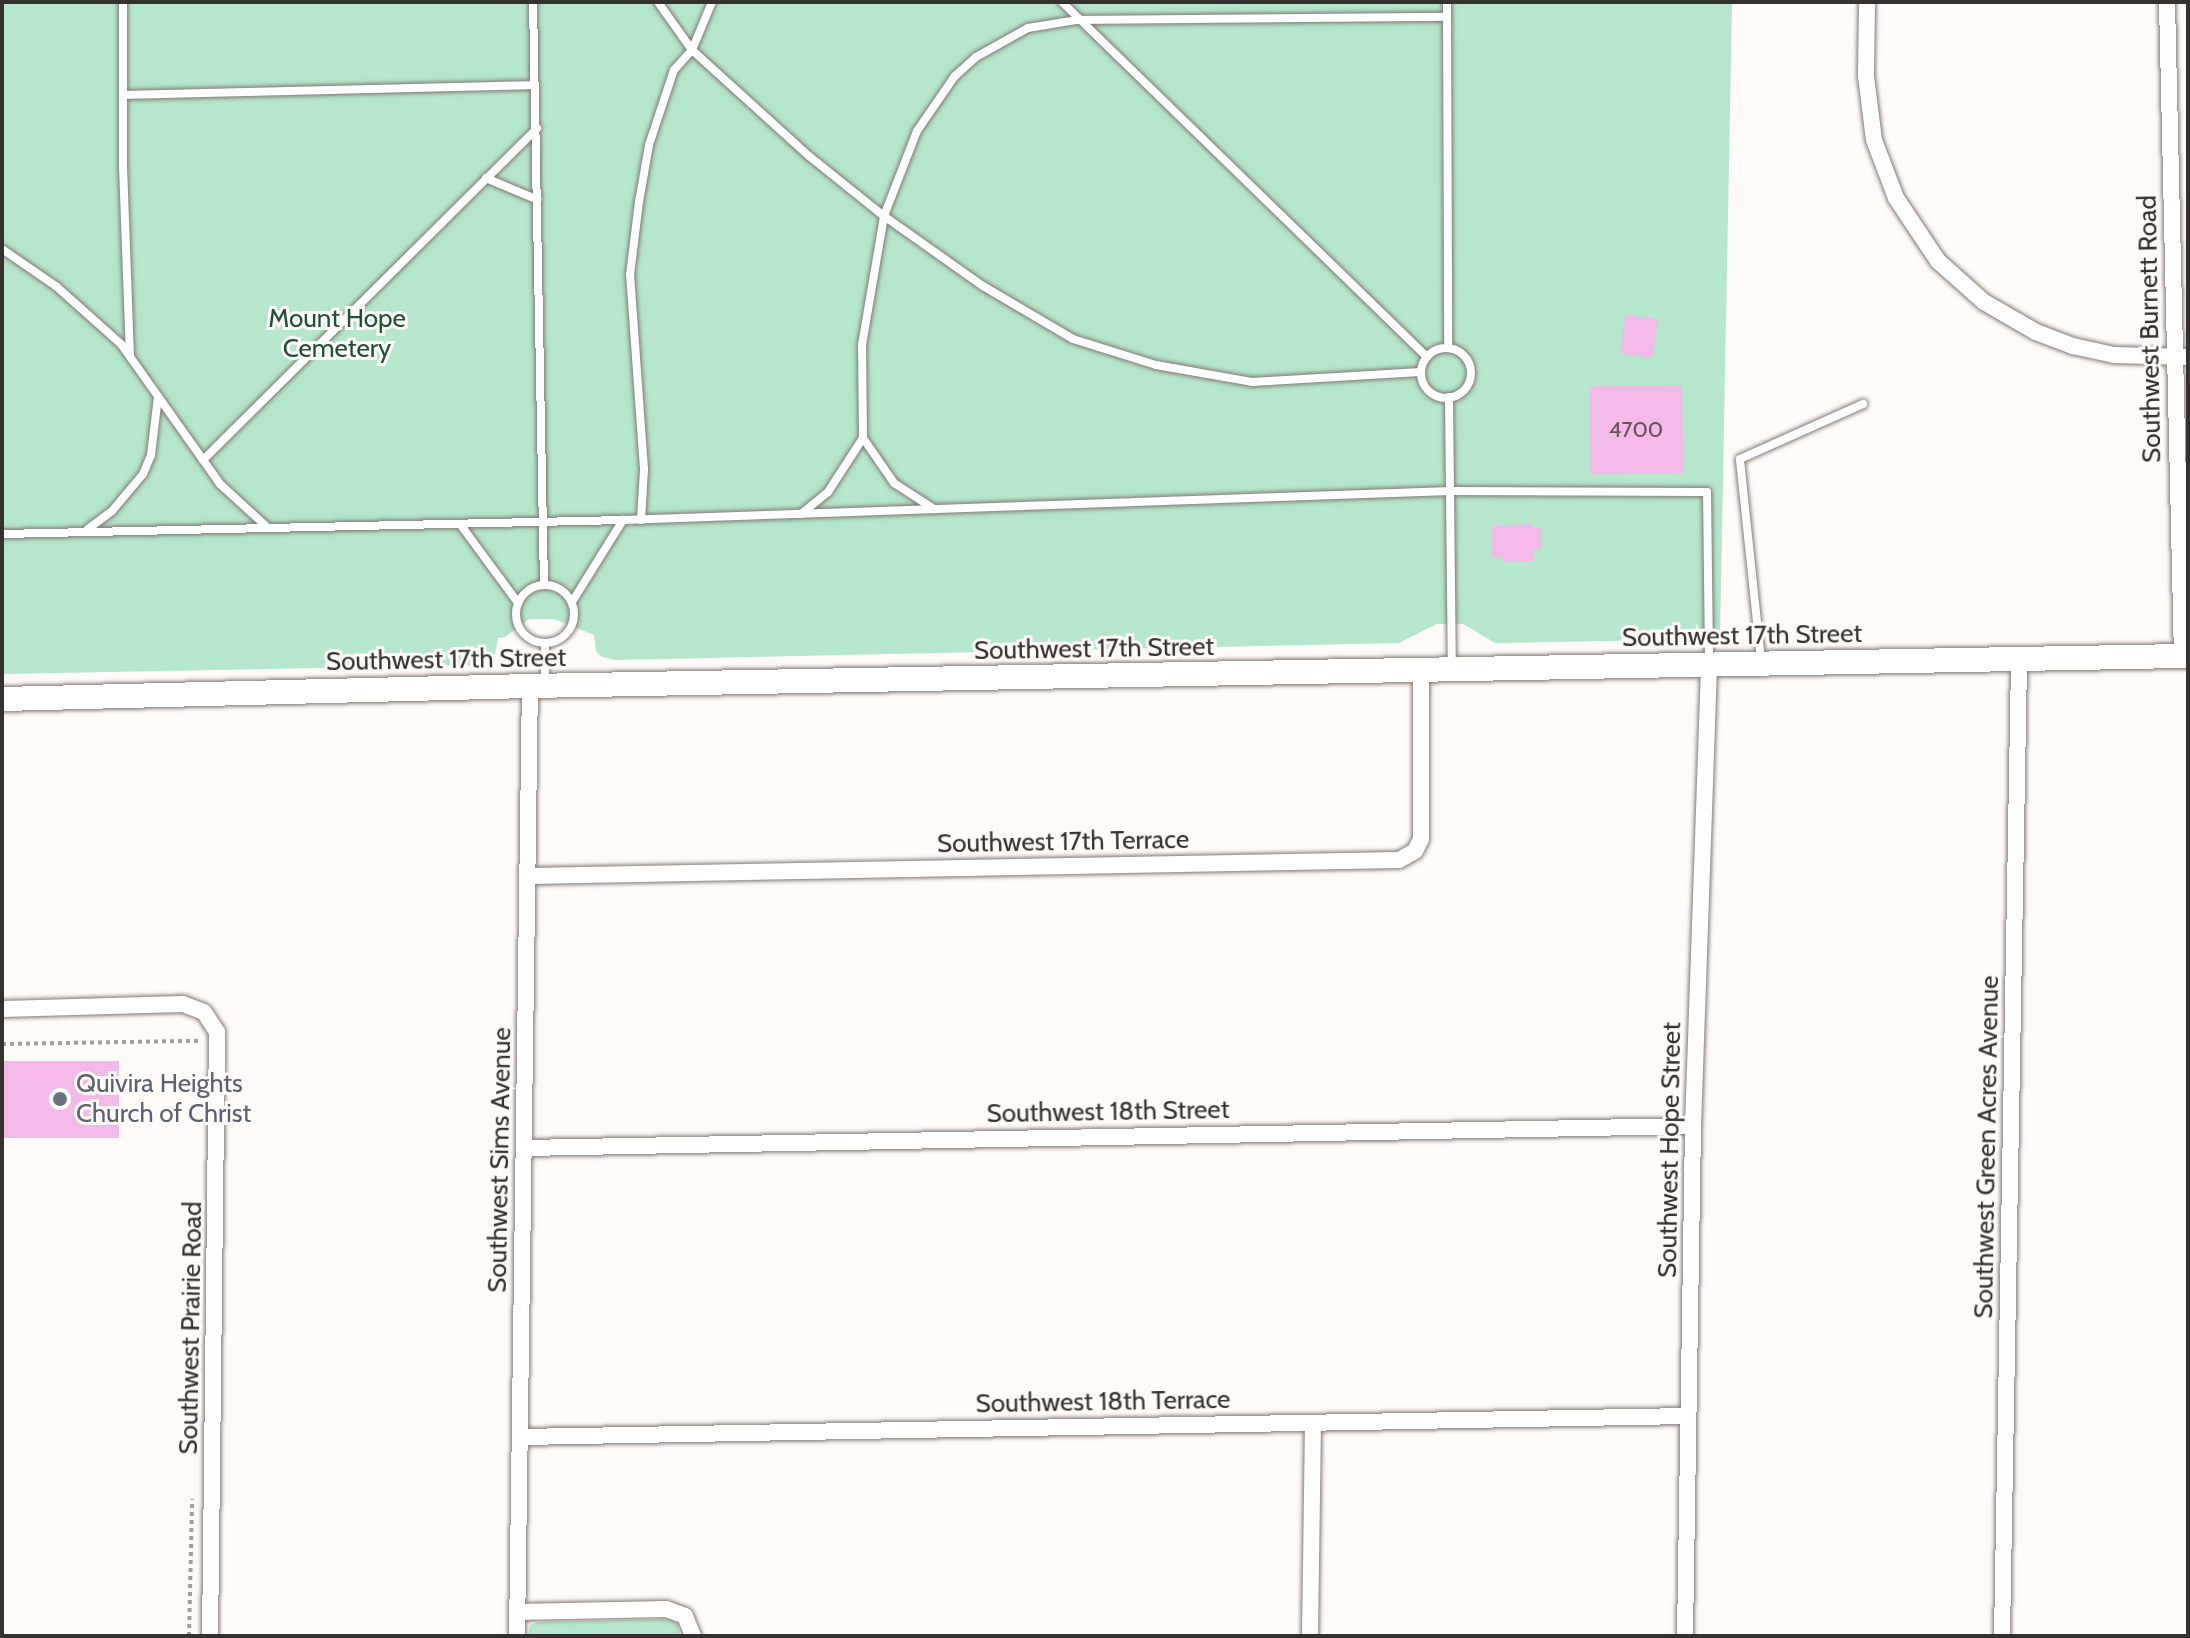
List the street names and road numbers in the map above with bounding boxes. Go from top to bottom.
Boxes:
street label: Southwest Burnett Road [2132,195,2168,463]
street label: Southwest 17th Street [1622,618,1862,654]
street label: Southwest 17th Street [974,631,1214,667]
street label: Southwest 17th Street [326,642,566,678]
street label: Southwest 17th Terrace [937,824,1189,860]
street label: Southwest Green Acres Avenue [1968,975,2006,1319]
street label: Southwest Hope Street [1652,1022,1688,1278]
street label: Southwest Sims Avenue [482,1027,518,1293]
street label: Southwest 18th Street [986,1094,1230,1130]
street label: Southwest Prairie Road [173,1201,209,1455]
street label: Southwest 18th Terrace [975,1384,1231,1420]

